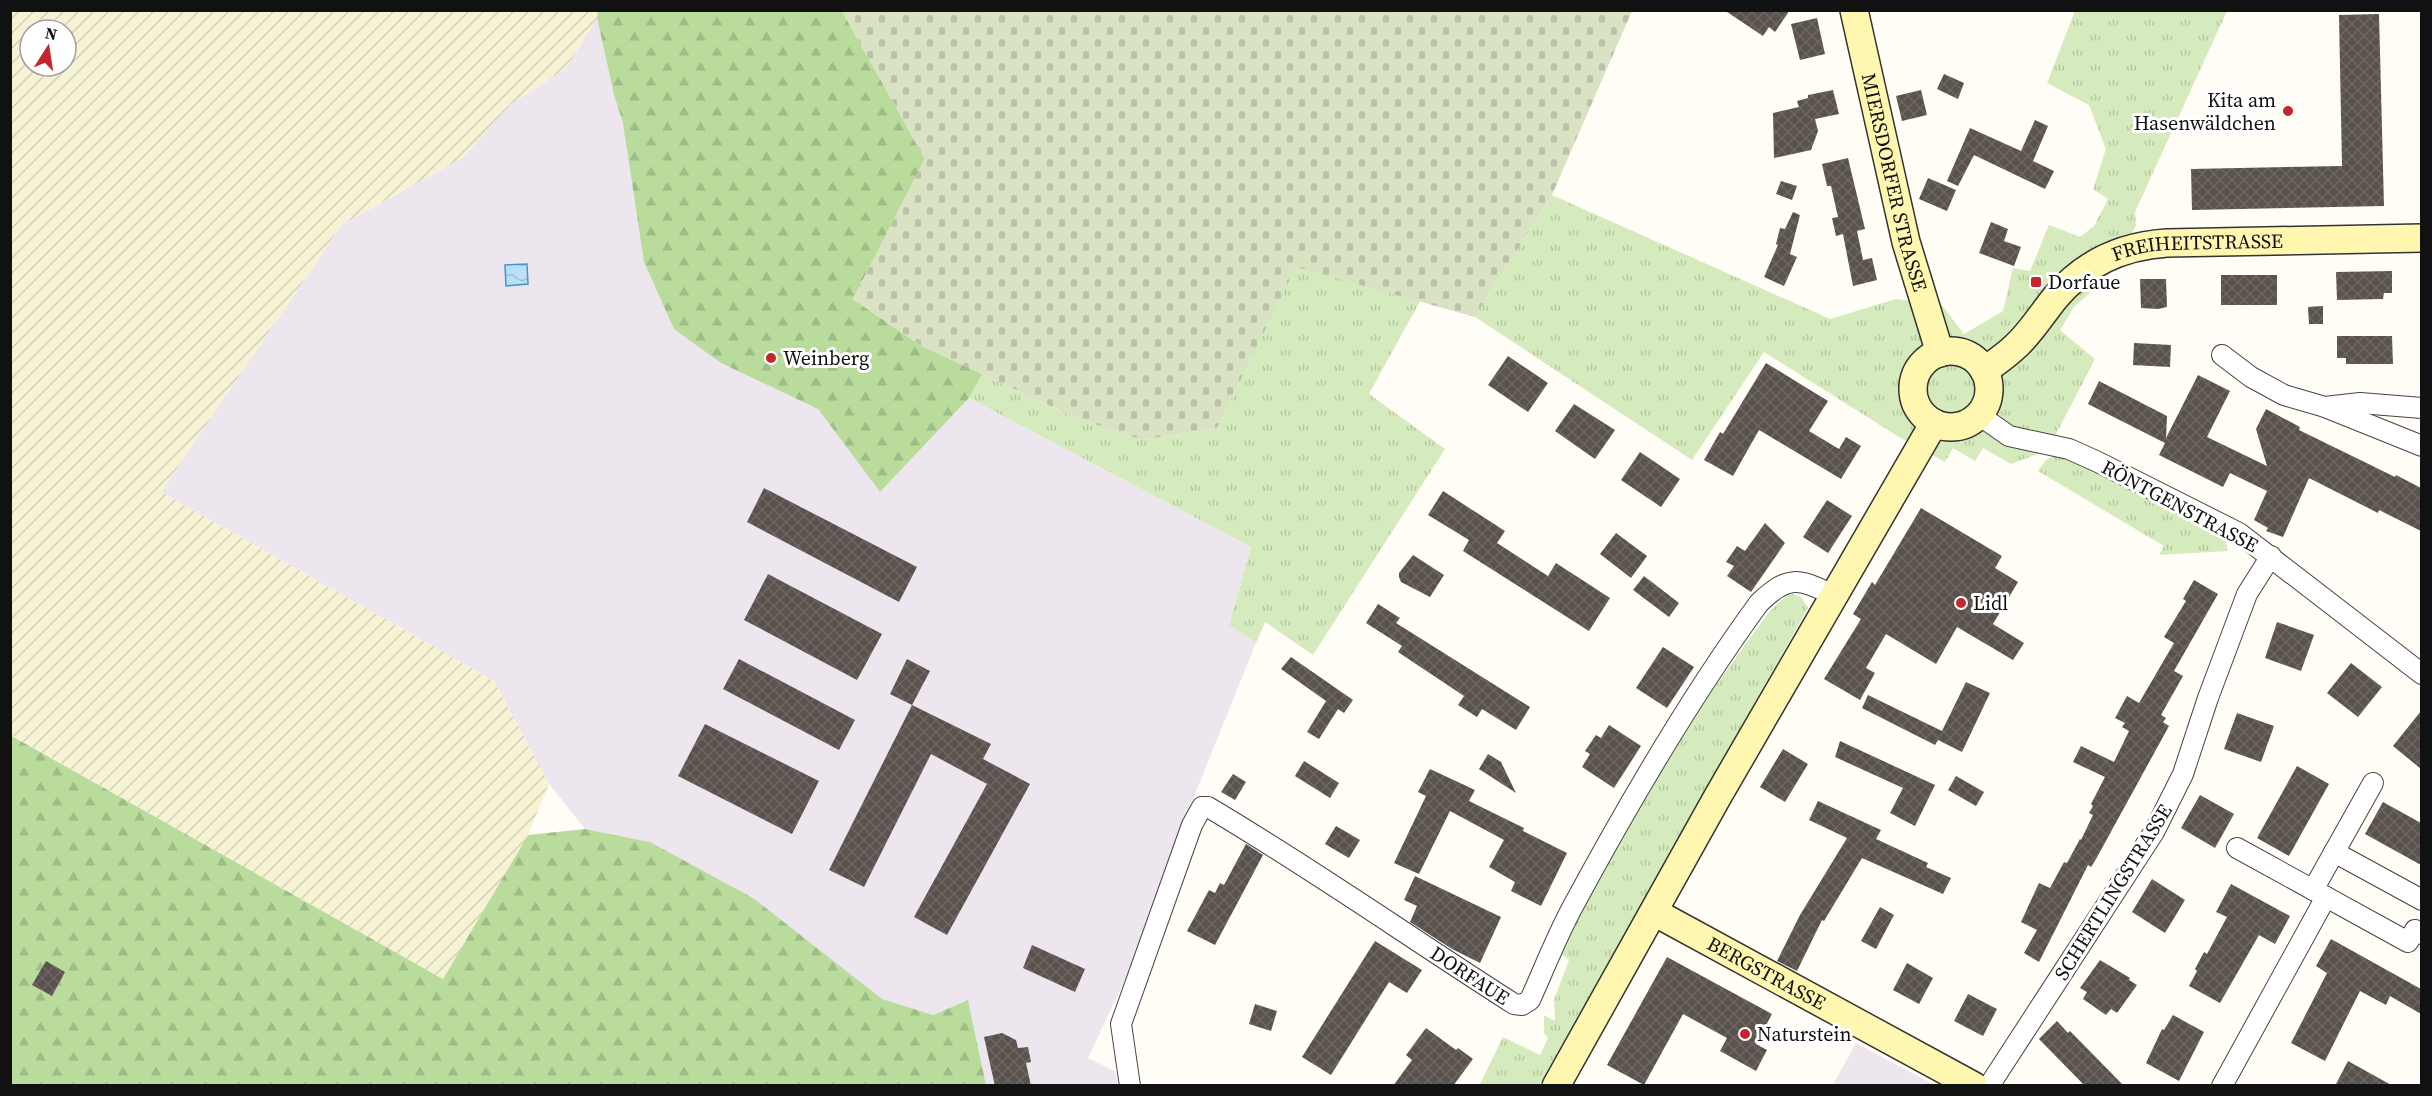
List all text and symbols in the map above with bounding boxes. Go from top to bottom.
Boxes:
north arrow [18,18,78,78]
text: N [43,21,59,45]
street label: MIERSDORFER STRASSE [1855,71,1934,295]
place label: Kita am Hasenwäldchen [2134,86,2276,137]
marker: Kita am Hasenwäldchen [2281,104,2295,118]
street label: FREIHEITSTRASSE [2108,227,2283,268]
place label: Dorfaue [2048,268,2121,296]
marker: Dorfaue [2029,275,2043,289]
place label: Weinberg [783,344,869,372]
marker: Weinberg [764,351,778,365]
street label: RÖNTGENSTRASSE [2097,453,2263,559]
place label: Lidl [1973,589,2008,617]
marker: Lidl [1954,596,1968,610]
street label: SCHERTLINGSTRASSE [2047,799,2179,985]
street label: BERGSTRASSE [1702,929,1831,1017]
street label: DORFAUE [1425,939,1515,1012]
place label: Naturstein [1757,1020,1852,1048]
marker: Naturstein [1738,1027,1752,1041]

